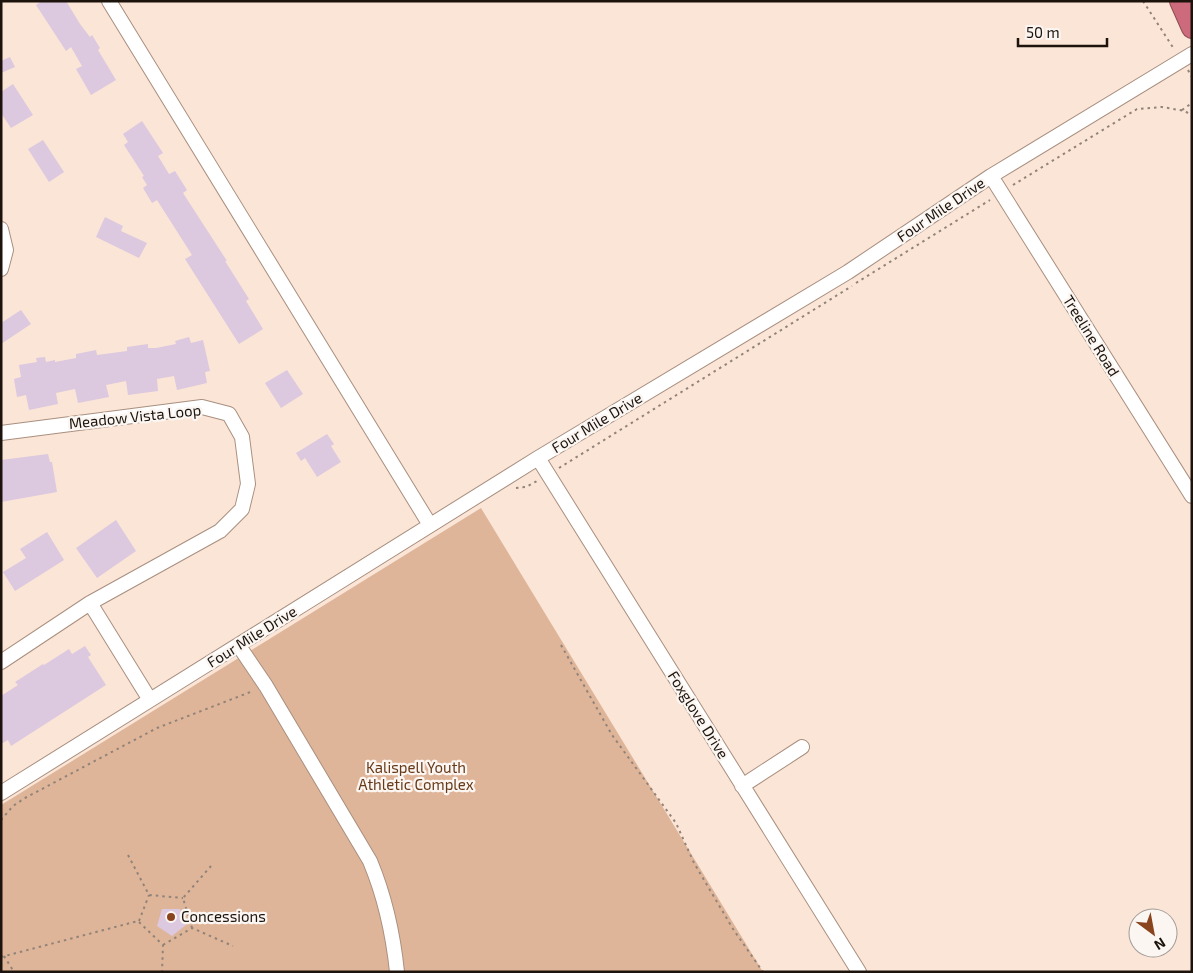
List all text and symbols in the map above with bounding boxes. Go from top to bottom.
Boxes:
scale bar [1018,15,1107,47]
text: 50 m [1026,23,1060,41]
street label: Four Mile Drive [893,173,988,245]
street label: Treeline Road [1060,292,1124,379]
street label: Four Mile Drive [548,388,645,456]
street label: Meadow Vista Loop [68,400,202,432]
street label: Four Mile Drive [203,601,300,671]
street label: Foxglove Drive [665,667,733,762]
park label: Kalispell Youth Athletic Complex [358,758,474,793]
place label: Concessions [181,907,266,925]
north arrow [1128,908,1178,958]
marker: Concessions [165,911,177,923]
text: N [1151,935,1169,954]

